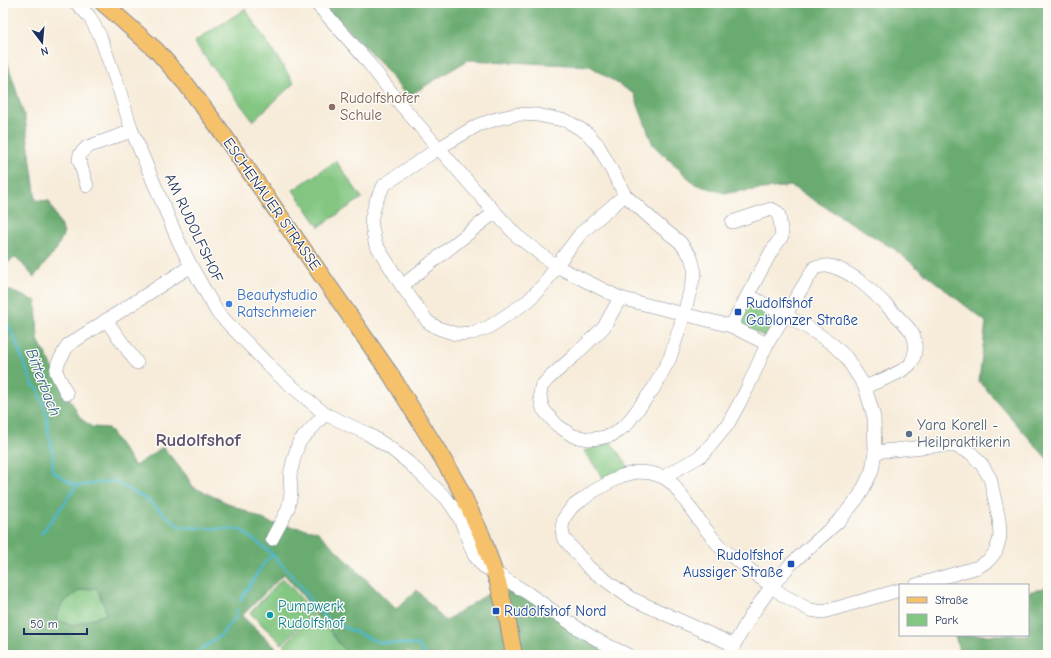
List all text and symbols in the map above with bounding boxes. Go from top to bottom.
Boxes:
north arrow [22,22,62,62]
text: N [39,44,50,58]
place label: Rudolfshofer Schule [340,89,420,124]
marker: Rudolfshofer Schule [327,102,337,112]
street label: ESCHENAUER STRASSE [219,134,325,274]
street label: AM RUDOLFSHOF [161,171,227,286]
place label: Beautystudio Ratschmeier [237,286,318,321]
place label: Rudolfshof Gablonzer Straße [746,294,859,329]
marker: Beautystudio Ratschmeier [224,299,234,309]
marker: Rudolfshof Gablonzer Straße [733,307,743,317]
water label: Bitterbach [22,346,64,419]
place label: Yara Korell - Heilpraktikerin [917,416,1011,451]
district label: Rudolfshof [155,429,241,451]
marker: Yara Korell - Heilpraktikerin [904,429,914,439]
place label: Rudolfshof Aussiger Straße [683,546,784,581]
marker: Rudolfshof Aussiger Straße [786,559,796,569]
legend [899,584,1029,636]
text: Straße [935,593,968,607]
place label: Pumpwerk Rudolfshof [278,597,345,632]
place label: Rudolfshof Nord [504,602,607,620]
marker: Rudolfshof Nord [491,606,501,616]
scale bar [24,610,87,636]
marker: Pumpwerk Rudolfshof [265,610,275,620]
text: Park [935,613,958,627]
text: 50 m [30,617,58,631]

